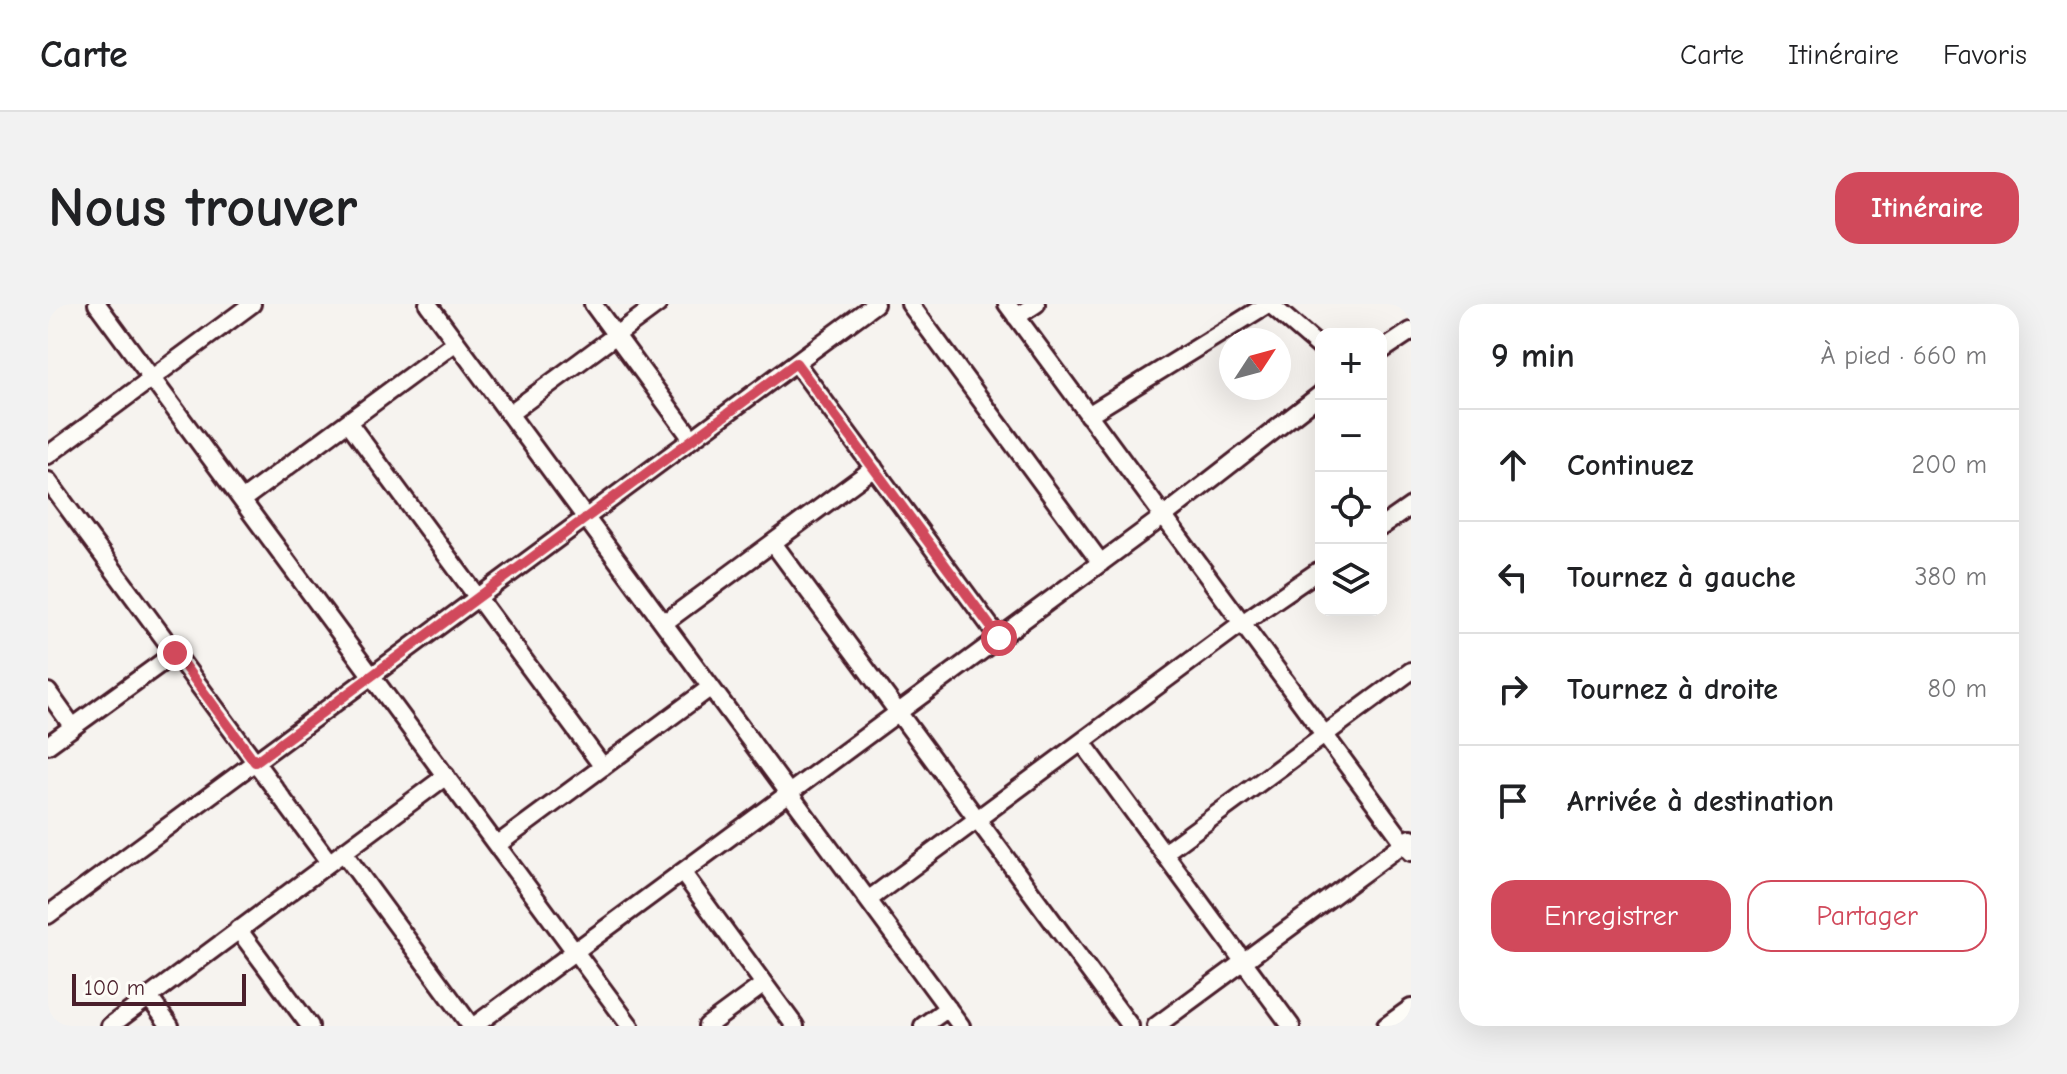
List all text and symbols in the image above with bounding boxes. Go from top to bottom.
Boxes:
text: Carte [40,33,128,77]
text: Carte [1680,39,1744,71]
text: Itinéraire [1788,39,1899,71]
text: Favoris [1943,39,2027,71]
button: Itinéraire [1835,172,2019,244]
text: Nous trouver [48,176,357,240]
north arrow [1219,328,1291,400]
map controls [1315,328,1387,616]
button: + [1315,328,1387,400]
text: 9 min [1491,336,1575,376]
text: À pied · 660 m [1821,341,1987,371]
button: − [1315,400,1387,472]
icon: ahead [1491,443,1535,487]
text: Continuez [1567,448,1693,483]
text: 200 m [1912,450,1987,480]
button: locate [1315,472,1387,544]
button: layers [1315,544,1387,616]
icon: left [1491,555,1535,599]
text: Tournez à gauche [1567,560,1796,595]
text: 380 m [1914,562,1987,592]
route start [981,620,1017,656]
route end [157,635,193,671]
icon: right [1491,667,1535,711]
text: Tournez à droite [1567,672,1778,707]
text: 80 m [1928,674,1987,704]
icon: arrive [1491,779,1535,823]
text: Arrivée à destination [1567,784,1834,819]
button: Enregistrer [1491,880,1731,952]
button: Partager [1747,880,1987,952]
scale bar [72,970,246,1006]
text: 100 m [84,975,145,1001]

